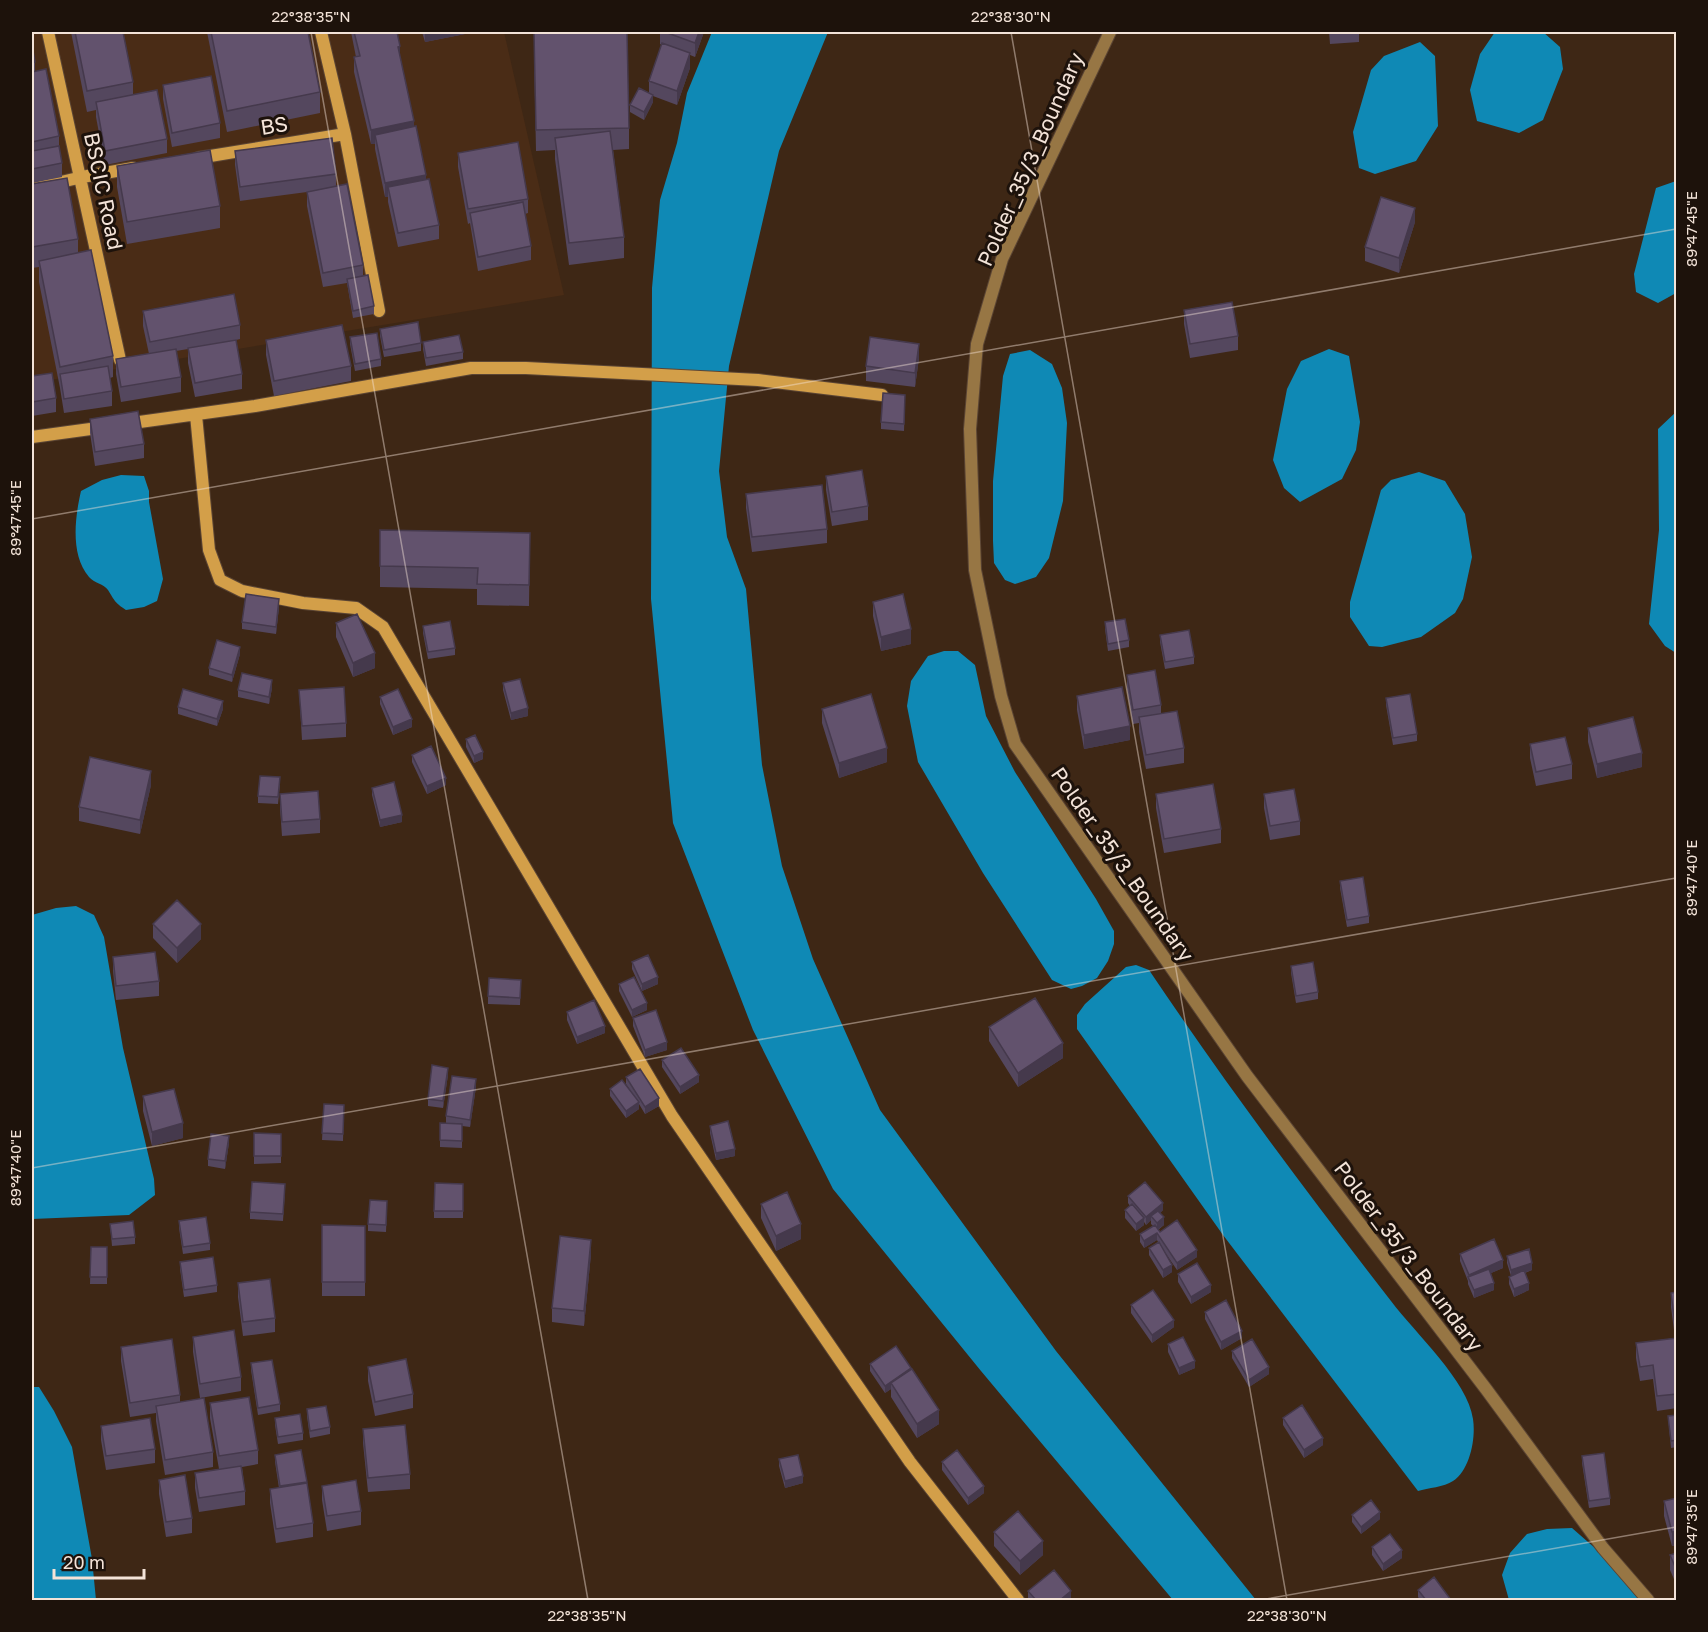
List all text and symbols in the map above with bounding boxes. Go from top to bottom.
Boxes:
text: 22°38'35"N [271,7,351,25]
text: 22°38'30"N [971,7,1051,25]
street label: Polder_35/3_Boundary [971,48,1089,270]
street label: BS [258,110,290,140]
street label: BSCIC Road [79,130,129,252]
text: 89°47'45"E [1682,191,1700,267]
text: 89°47'45"E [6,480,24,556]
street label: Polder_35/3_Boundary [1046,762,1200,966]
text: 89°47'40"E [1682,840,1700,916]
text: 89°47'40"E [6,1130,24,1206]
street label: Polder_35/3_Boundary [1329,1156,1489,1356]
text: 89°47'35"E [1682,1489,1700,1565]
scale bar [54,1542,144,1580]
text: 20 m [63,1551,105,1573]
text: 22°38'35"N [547,1606,627,1624]
text: 22°38'30"N [1247,1606,1327,1624]

